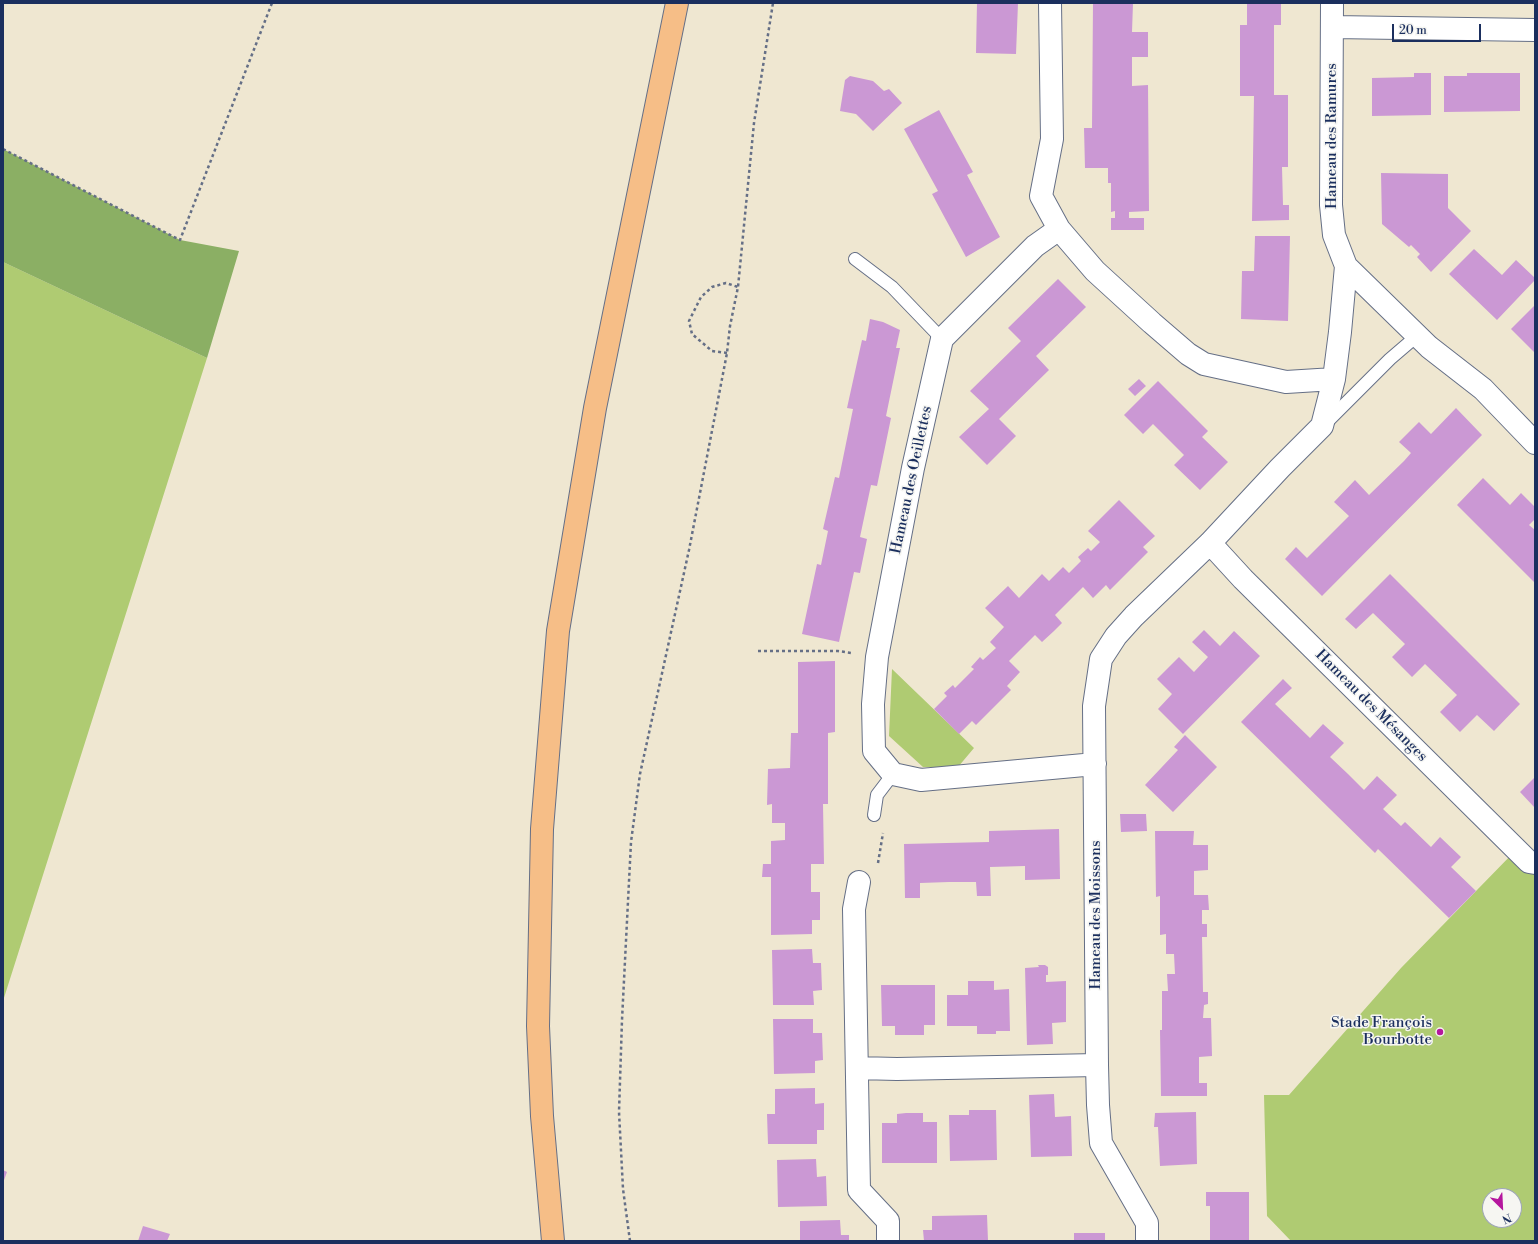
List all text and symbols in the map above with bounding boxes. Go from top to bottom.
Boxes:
scale bar [1394,16,1483,42]
text: 20 m [1399,23,1427,38]
street label: Hameau des Ramures [1323,63,1341,209]
street label: Hameau des Oeillettes [888,404,936,556]
street label: Hameau des Mésanges [1311,646,1431,766]
street label: Hameau des Moissons [1087,840,1105,990]
place label: Stade François Bourbotte [1331,1014,1432,1049]
marker: Stade François Bourbotte [1435,1027,1445,1037]
north arrow [1482,1188,1522,1228]
text: N [1500,1210,1513,1226]

